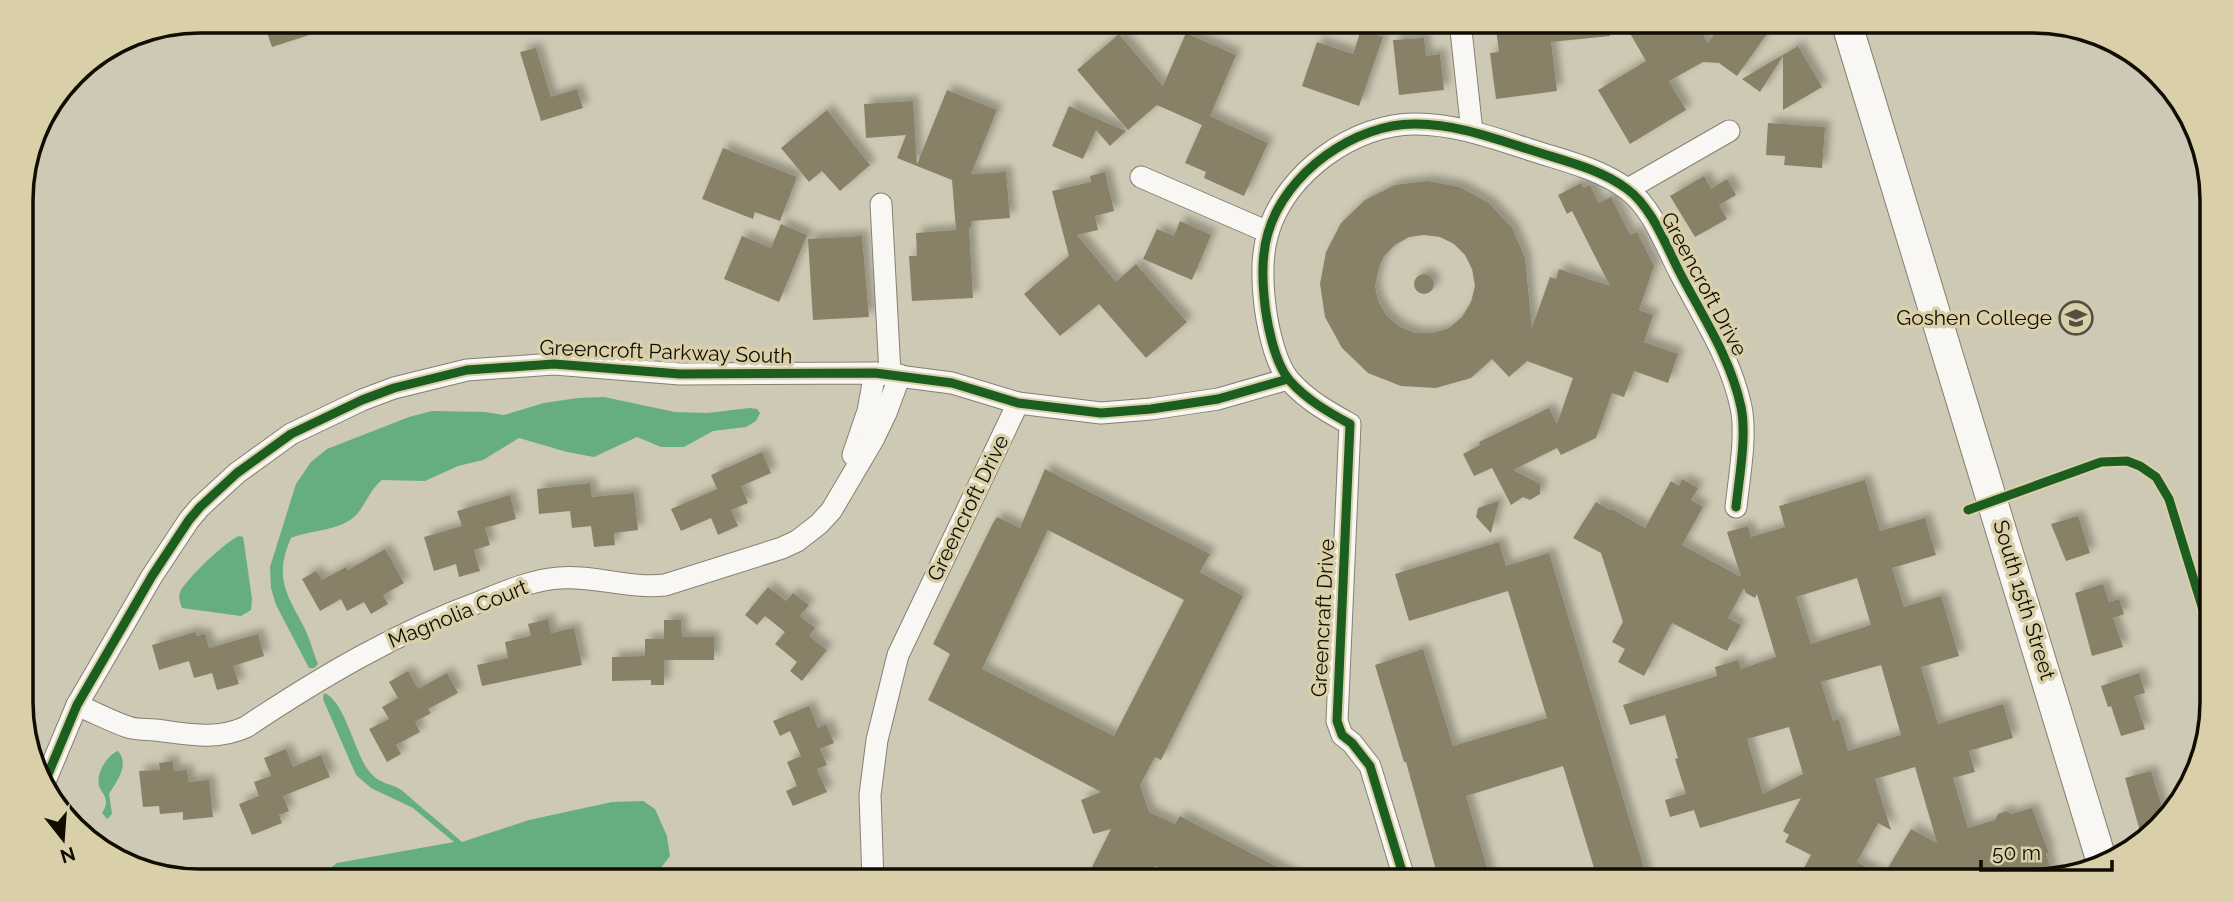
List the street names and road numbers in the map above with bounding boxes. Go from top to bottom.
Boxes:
street label: Greencroft Drive [1656,208,1753,360]
street label: Greencroft Parkway South [539,335,793,368]
street label: Greencroft Drive [921,431,1014,585]
street label: South 15th Street [1988,517,2061,683]
street label: Greencraft Drive [1306,538,1339,698]
street label: Magnolia Court [384,574,531,653]

